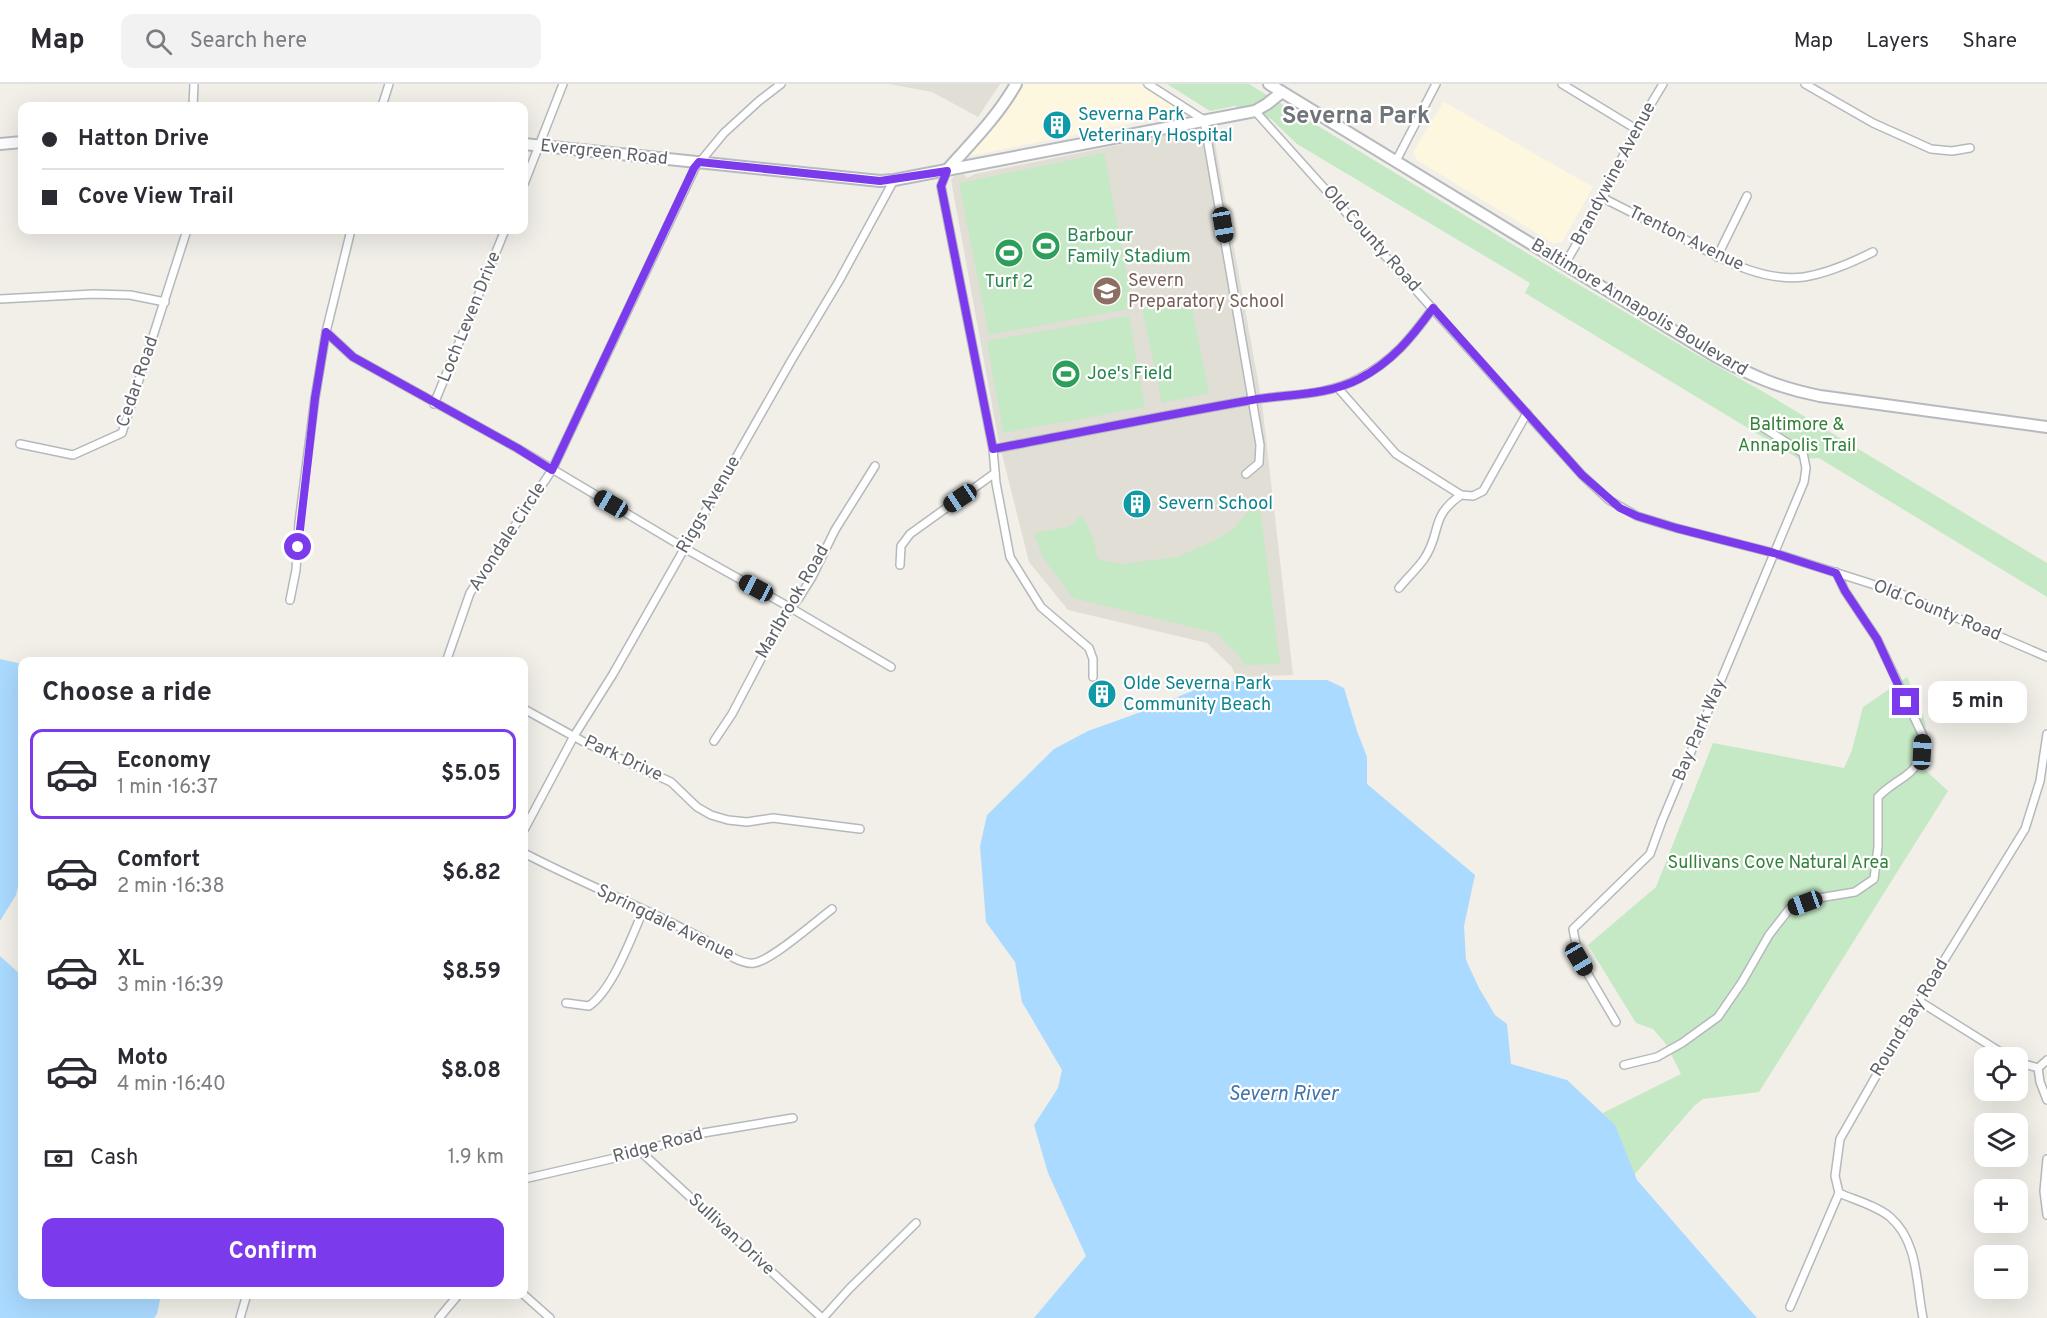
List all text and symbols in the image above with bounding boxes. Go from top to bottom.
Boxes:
search box [121,14,541,68]
text: Map [30,23,85,59]
icon: search [142,25,175,58]
text: Search here [190,28,307,55]
text: Map [1794,28,1833,55]
text: Layers [1866,28,1929,55]
text: Share [1962,28,2017,55]
street label: Brandywine Avenue [1566,98,1662,250]
district label: Severna Park [1282,102,1430,132]
place label: Severna Park Veterinary Hospital [1078,104,1233,148]
building icon: Severna Park Veterinary Hospital [1041,109,1073,141]
text: Hatton Drive [78,126,209,153]
street label: Evergreen Road [539,135,669,171]
street label: Old County Road [1317,181,1425,297]
text: Cove View Trail [78,184,234,211]
street label: Trenton Avenue [1625,201,1747,277]
car [1211,206,1235,244]
place label: Barbour Family Stadium [1067,225,1191,269]
sports icon: Barbour Family Stadium [1030,230,1062,262]
street label: Baltimore Annapolis Boulevard [1526,234,1752,382]
sports icon: Turf 2 [993,237,1025,269]
street label: Loch Leven Drive [433,248,507,386]
place label: Severn Preparatory School [1128,270,1284,314]
place label: Turf 2 [985,271,1033,294]
school or university icon: Severn Preparatory School [1091,275,1123,307]
street label: Cedar Road [112,334,164,430]
sports icon: Joe's Field [1050,358,1082,390]
place label: Joe's Field [1087,363,1173,386]
park label: Baltimore & Annapolis Trail [1738,414,1856,458]
street label: Riggs Avenue [672,452,746,558]
street label: Avondale Circle [464,478,552,596]
car [940,480,980,516]
car [591,487,631,521]
building icon: Severn School [1121,488,1153,520]
place label: Severn School [1158,493,1273,516]
route start [284,533,311,560]
street label: Marlbrook Road [751,541,835,663]
car [736,572,776,604]
street label: Old County Road [1870,575,2004,647]
place label: Olde Severna Park Community Beach [1123,673,1272,717]
street label: Bay Park Way [1668,675,1732,785]
text: Choose a ride [42,676,212,710]
building icon: Olde Severna Park Community Beach [1086,678,1118,710]
callout: 5 min [1927,681,2026,723]
route end [1892,688,1919,715]
text: 5 min [1951,689,2004,715]
street label: Park Drive [580,731,666,787]
car [1912,734,1932,770]
icon: car [45,747,99,801]
text: Economy [117,748,211,775]
text: $5.05 [441,761,501,788]
text: 1 min · 16:37 [117,775,218,801]
icon: car [45,846,99,900]
text: Comfort [117,847,200,874]
park label: Sullivans Cove Natural Area [1667,852,1889,875]
text: $6.82 [442,860,501,887]
text: 2 min · 16:38 [117,874,225,900]
street label: Springdale Avenue [592,880,738,966]
car [1785,888,1825,918]
car [1562,939,1596,979]
icon: car [45,945,99,999]
text: XL [117,946,144,973]
street label: Round Bay Road [1866,955,1954,1081]
text: $8.59 [442,959,501,986]
text: 3 min · 16:39 [117,973,224,999]
icon: car [45,1044,99,1098]
text: Moto [117,1045,168,1072]
map controls [1974,1047,2028,1299]
button: locate [1974,1047,2028,1101]
text: $8.08 [441,1058,501,1085]
text: 4 min · 16:40 [117,1072,226,1098]
water label: Severn River [1228,1082,1339,1108]
button: layers [1974,1113,2028,1167]
street label: Ridge Road [610,1123,706,1169]
icon: cash [42,1142,75,1175]
text: Cash [90,1145,139,1172]
text: 1.9 km [448,1145,504,1171]
button: + [1974,1179,2028,1233]
street label: Sullivan Drive [683,1189,779,1281]
button: Confirm [42,1218,504,1287]
button: − [1974,1245,2028,1299]

